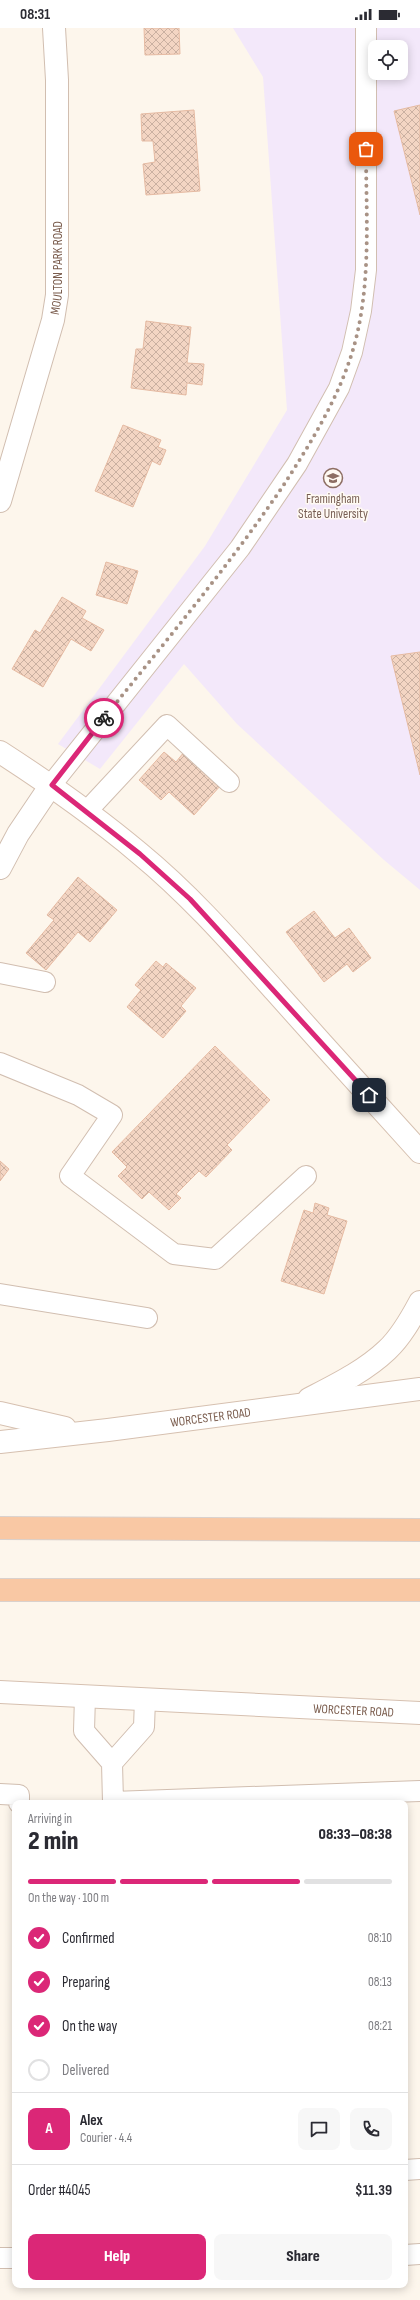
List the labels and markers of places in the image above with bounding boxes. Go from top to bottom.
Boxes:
pin [349,132,383,166]
school or university icon: Framingham State University [322,467,344,489]
place label: Framingham State University [298,491,368,522]
pin [352,1078,386,1112]

